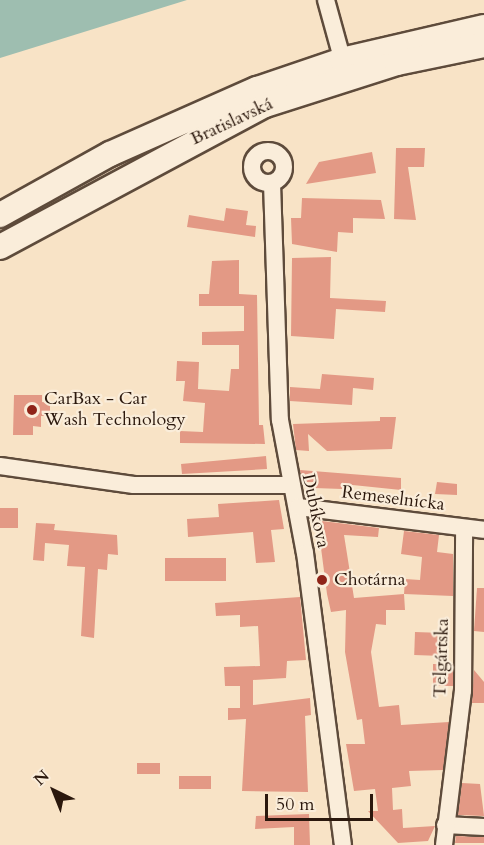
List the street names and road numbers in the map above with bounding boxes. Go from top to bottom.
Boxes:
street label: Bratislavská [187,94,277,150]
street label: Dubíkova [297,472,333,550]
street label: Remeselnícka [340,482,446,516]
street label: Telgártska [430,618,454,698]

